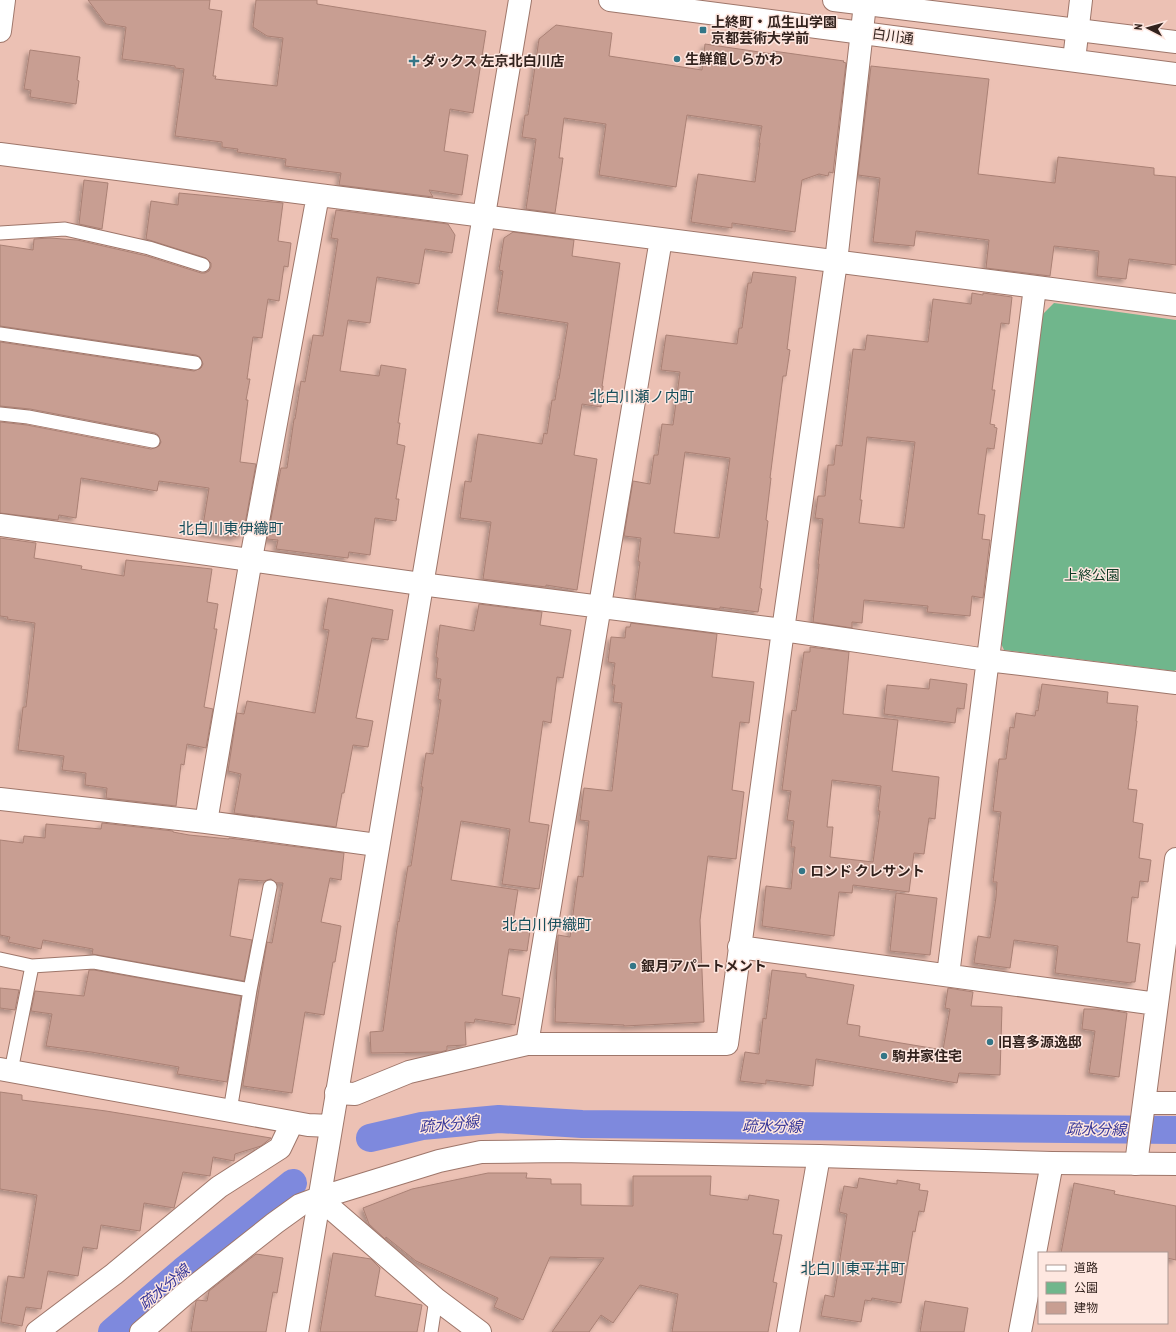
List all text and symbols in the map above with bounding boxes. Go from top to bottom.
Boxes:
north arrow [1128,8,1168,48]
place label: 上終町・瓜生山学園 京都芸術大学前 [711,13,837,47]
text: N [1131,23,1145,31]
street label: 白川通 [871,24,915,48]
marker: 上終町・瓜生山学園 京都芸術大学前 [698,25,708,35]
place label: 生鮮館しらかわ [685,50,783,68]
place label: ダックス 左京北白川店 [422,52,564,70]
marker: 生鮮館しらかわ [672,54,682,64]
marker: ダックス 左京北白川店 [409,56,419,66]
district label: 北白川瀬ノ内町 [589,387,695,406]
district label: 北白川東伊織町 [178,519,284,538]
park label: 上終公園 [1064,566,1120,584]
place label: ロンド クレサント [810,862,925,880]
marker: ロンド クレサント [797,866,807,876]
district label: 北白川伊織町 [502,915,592,934]
place label: 銀月アパートメント [641,957,767,975]
marker: 銀月アパートメント [628,961,638,971]
place label: 旧喜多源逸邸 [998,1033,1082,1051]
marker: 旧喜多源逸邸 [985,1037,995,1047]
place label: 駒井家住宅 [892,1047,962,1065]
marker: 駒井家住宅 [879,1051,889,1061]
water label: 疏水分線 [418,1111,482,1137]
water label: 疏水分線 [742,1116,804,1136]
water label: 疏水分線 [1066,1119,1128,1139]
legend [1038,1252,1168,1324]
water label: 疏水分線 [135,1259,195,1314]
district label: 北白川東平井町 [800,1259,906,1278]
text: 道路 [1074,1260,1098,1275]
text: 公園 [1074,1280,1098,1295]
text: 建物 [1074,1300,1098,1315]

